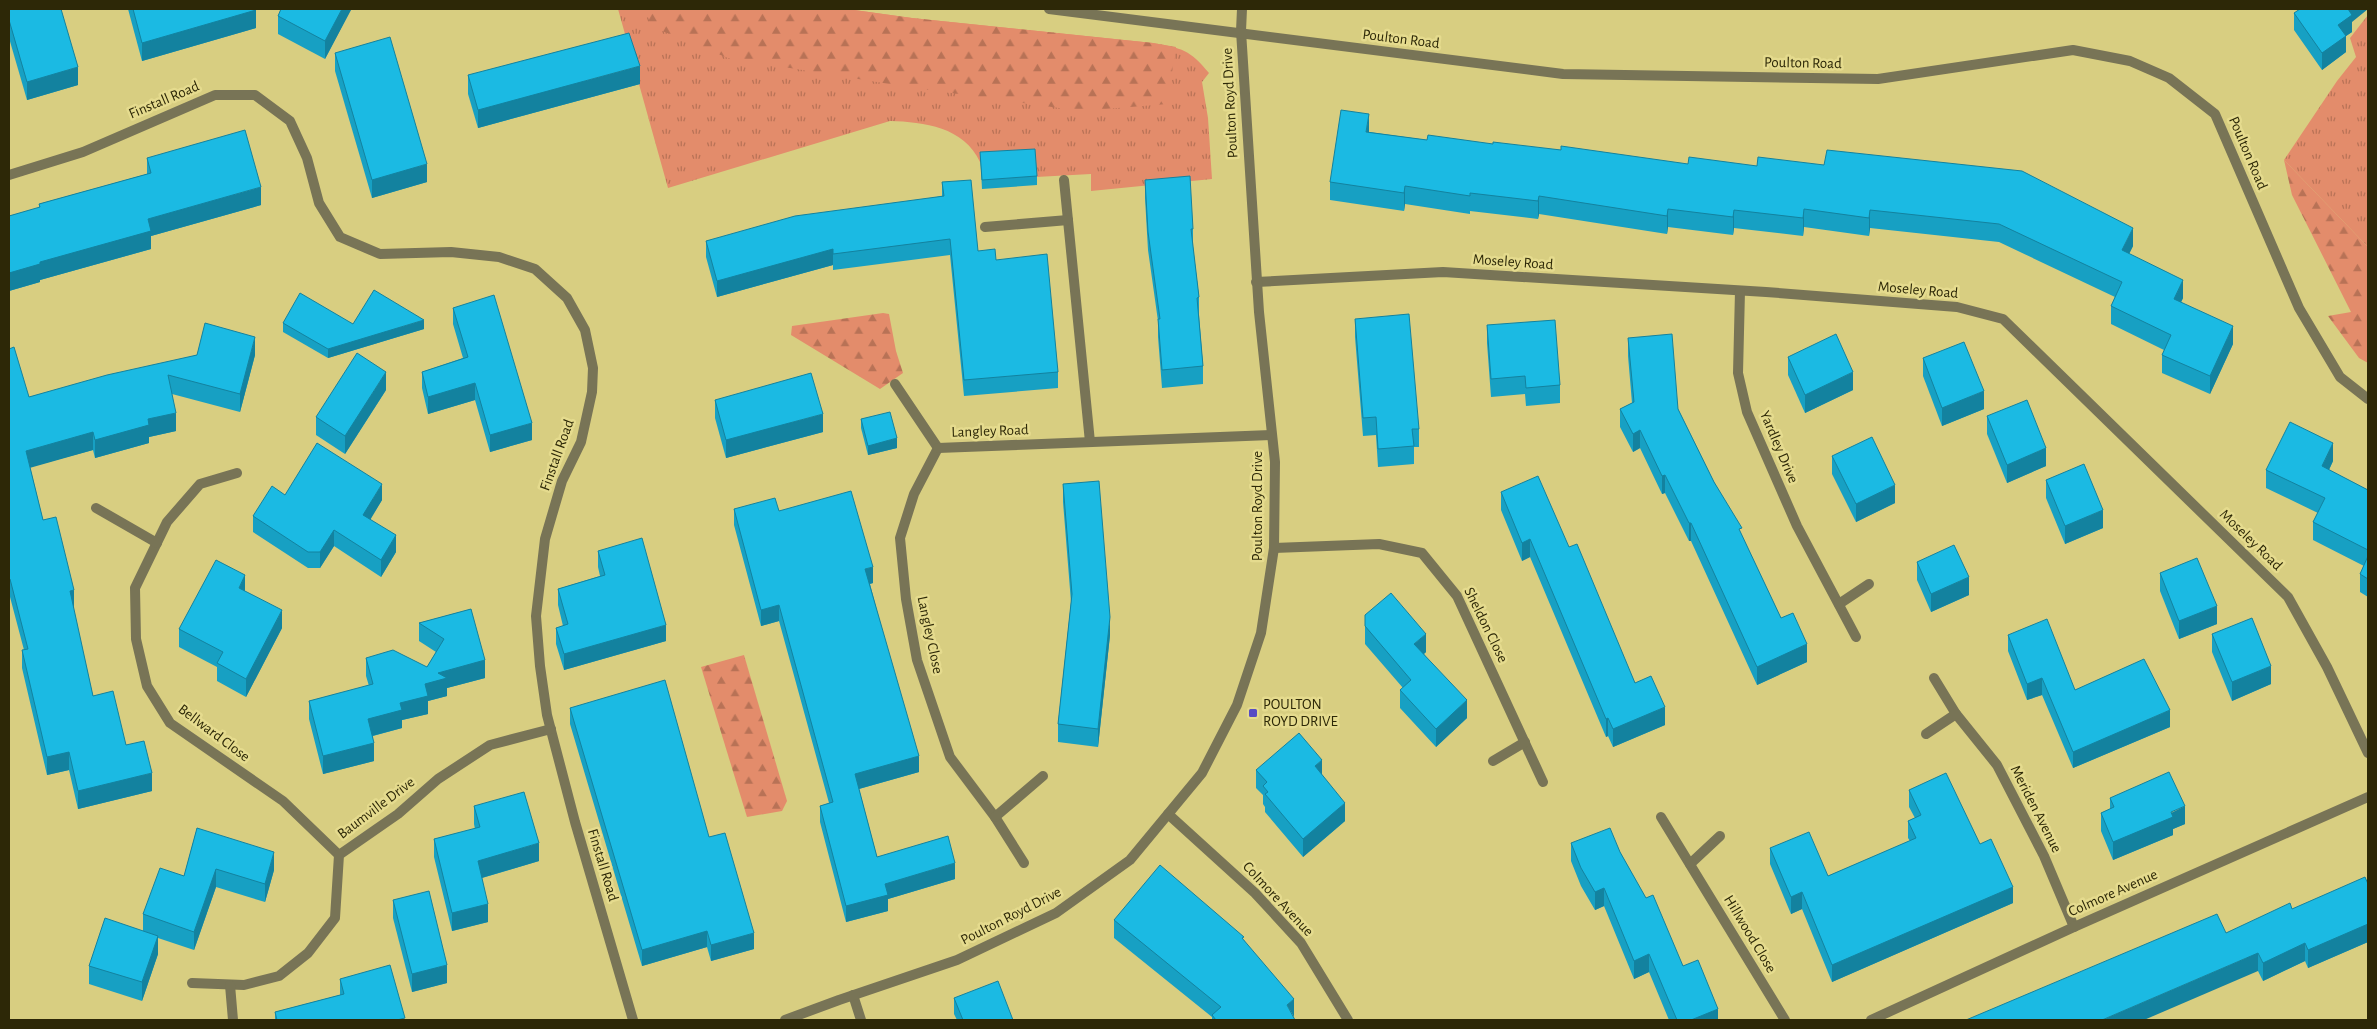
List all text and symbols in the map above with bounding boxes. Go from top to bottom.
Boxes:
street label: Poulton Road [1362,27,1441,51]
street label: Poulton Royd Drive [1220,47,1240,159]
street label: Poulton Road [1764,55,1842,71]
street label: Finstall Road [127,78,202,122]
street label: Poulton Road [2226,114,2270,192]
street label: Moseley Road [1472,252,1554,272]
street label: Moseley Road [1877,279,1959,301]
street label: Yardley Drive [1757,409,1801,485]
street label: Finstall Road [537,417,577,493]
street label: Langley Road [951,422,1029,440]
street label: Poulton Royd Drive [1250,451,1265,561]
street label: Moseley Road [2217,507,2285,574]
street label: Sheldon Close [1461,585,1511,665]
street label: Langley Close [914,595,946,675]
place label: POULTON ROYD DRIVE [1263,697,1338,729]
street label: Bellward Close [175,701,253,765]
marker: POULTON ROYD DRIVE [1247,707,1259,719]
street label: Meriden Avenue [2008,763,2064,855]
street label: Baumville Drive [335,774,417,842]
street label: Finstall Road [585,827,621,903]
street label: Colmore Avenue [1240,859,1316,939]
street label: Colmore Avenue [2066,867,2160,919]
street label: Poulton Royd Drive [958,884,1064,948]
street label: Hillwood Close [1721,893,1779,975]

